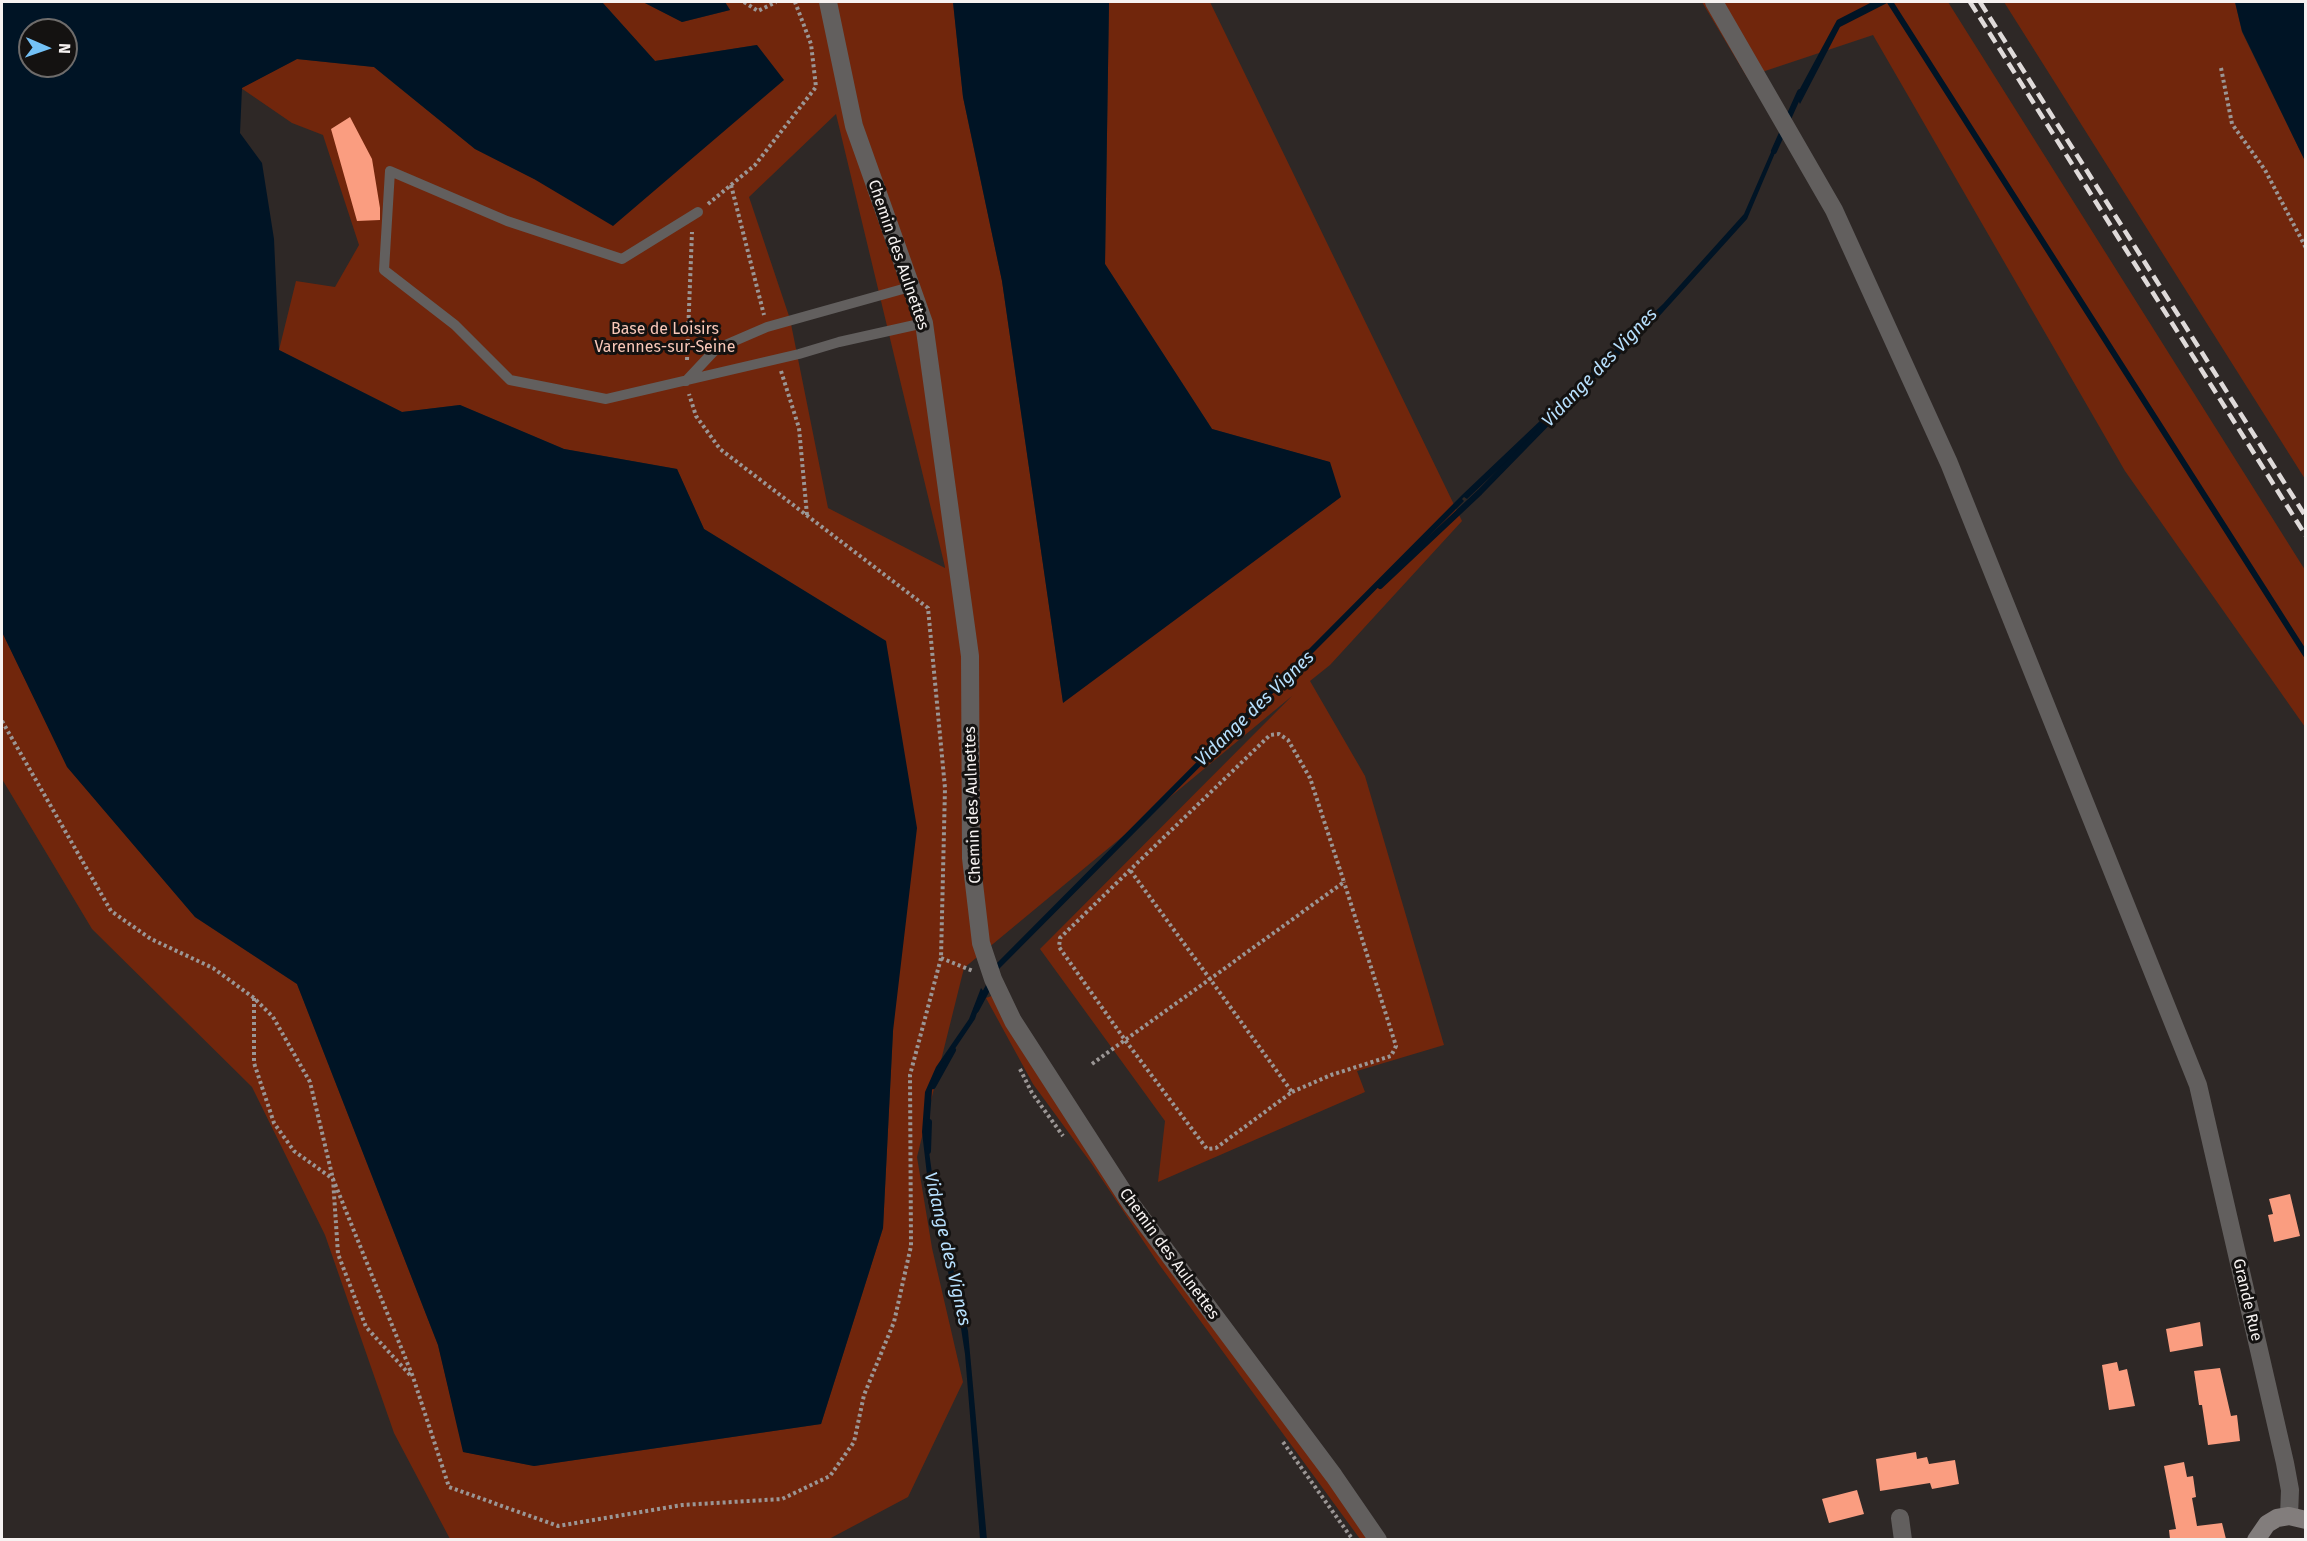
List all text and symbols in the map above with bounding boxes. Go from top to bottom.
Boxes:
north arrow [18,18,78,78]
text: N [55,43,74,54]
street label: Chemin des Aulnettes [863,177,933,333]
water label: Vidange des Vignes [1538,304,1662,432]
park label: Base de Loisirs Varennes-sur-Seine [595,320,735,358]
water label: Vidange des Vignes [1191,647,1319,771]
street label: Chemin des Aulnettes [961,726,985,884]
water label: Vidange des Vignes [919,1170,975,1328]
street label: Chemin des Aulnettes [1115,1185,1223,1323]
street label: Grande Rue [2228,1257,2266,1343]

